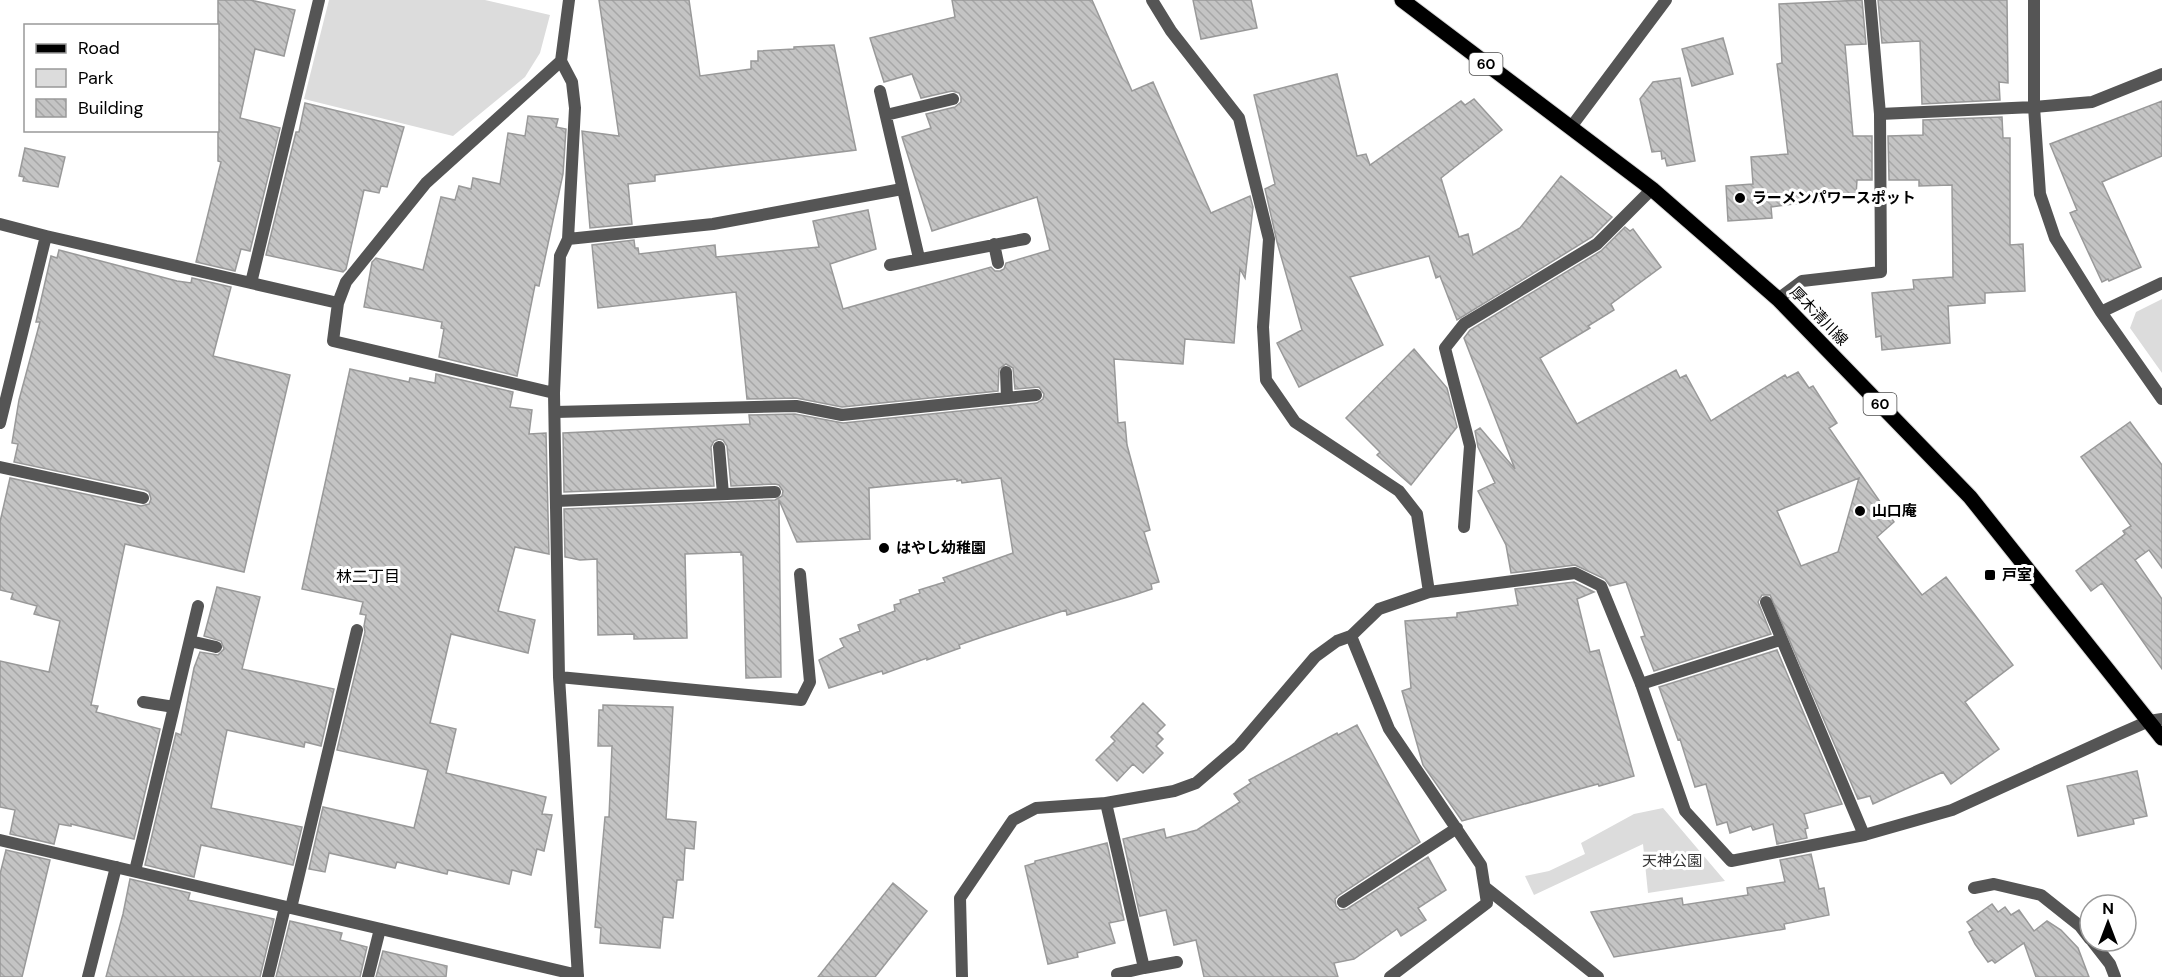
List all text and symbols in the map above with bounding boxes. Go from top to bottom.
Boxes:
legend [24,24,219,132]
text: Road [78,36,120,60]
road number: 60 [1470,53,1502,75]
text: Park [78,66,114,90]
text: Building [78,96,143,120]
place label: ラーメンパワースポット [1752,188,1916,208]
marker: ラーメンパワースポット [1733,191,1747,205]
street label: 厚木清川線 [1786,282,1852,350]
road number: 60 [1864,393,1896,415]
place label: 山口庵 [1872,501,1917,521]
marker: 山口庵 [1853,504,1867,518]
place label: はやし幼稚園 [896,538,986,558]
marker: はやし幼稚園 [877,541,891,555]
place label: 戸室 [2002,565,2032,585]
district label: 林二丁目 [336,566,400,587]
marker: 戸室 [1983,568,1997,582]
park label: 天神公園 [1642,851,1702,871]
north arrow [2078,893,2138,953]
text: N [2102,898,2114,919]

